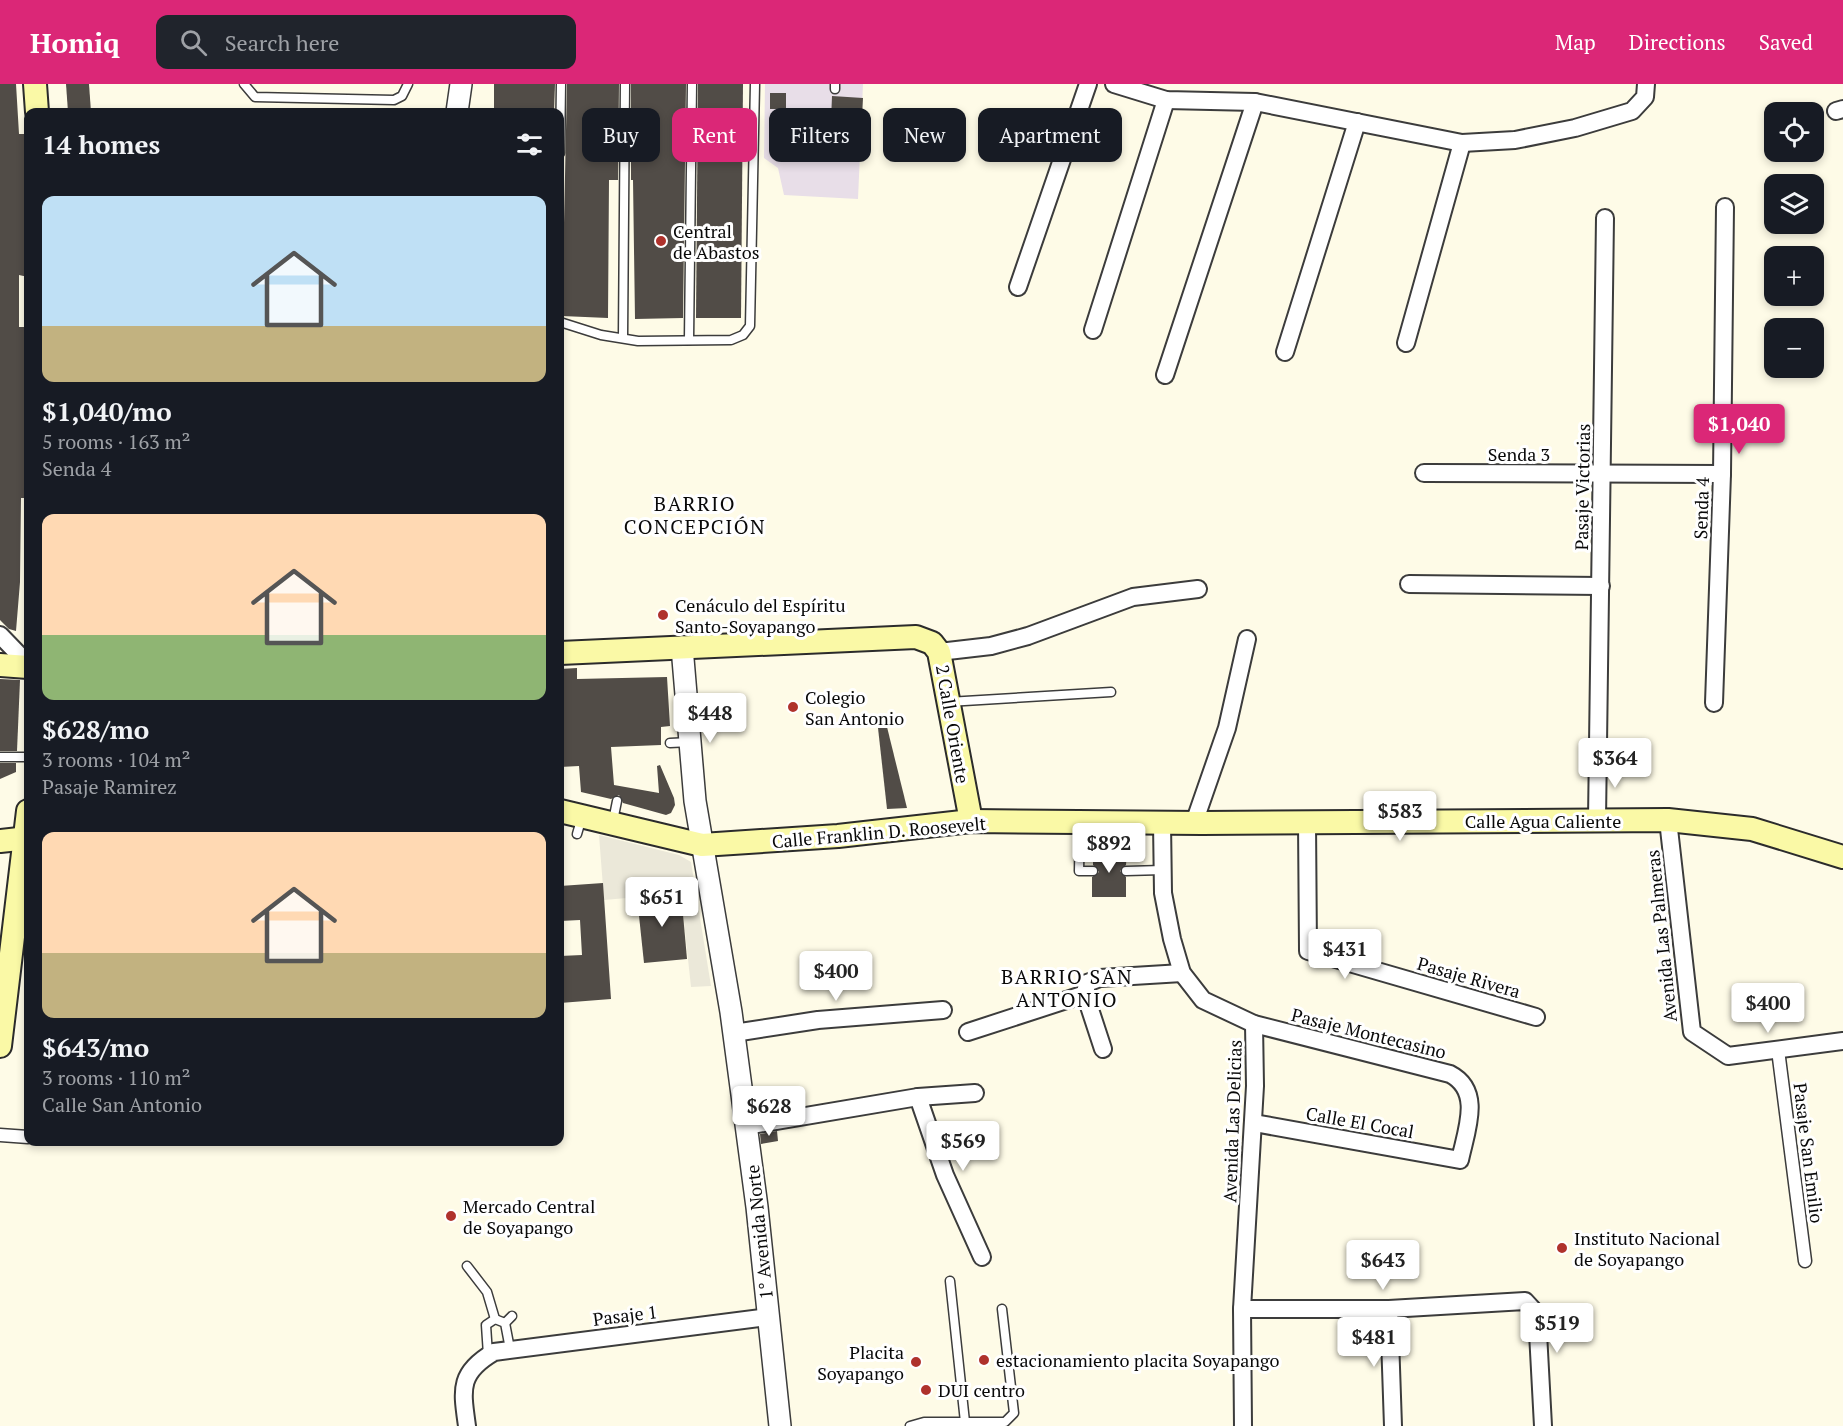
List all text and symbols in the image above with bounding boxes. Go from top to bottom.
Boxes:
search box [156,15,576,69]
text: Homiq [30,24,120,61]
icon: search [177,26,210,59]
text: Search here [225,28,339,57]
text: Map [1555,28,1596,56]
text: Directions [1629,28,1726,56]
text: Saved [1759,28,1813,56]
map controls [1764,102,1824,378]
button: locate [1764,102,1824,162]
chip: Buy [582,108,660,162]
chip: Rent [672,108,757,162]
chip: Filters [769,108,871,162]
chip: New [883,108,966,162]
chip: Apartment [978,108,1122,162]
text: 14 homes [42,127,160,161]
icon: filters [513,128,546,161]
button: layers [1764,174,1824,234]
place label: Central de Abastos [673,219,760,264]
marker: Central de Abastos [654,234,668,248]
icon: home [240,235,348,343]
button: + [1764,246,1824,306]
button: − [1764,318,1824,378]
text: $1,040/mo [42,394,172,428]
pin: $1,040 [1690,404,1788,455]
text: $1,040 [1708,410,1770,437]
street label: Pasaje Victorias [1569,423,1595,551]
text: 5 rooms · 163 m² [42,428,190,455]
street label: Senda 3 [1488,442,1550,466]
text: Senda 4 [42,455,111,482]
street label: Senda 4 [1688,476,1714,540]
district label: BARRIO CONCEPCIÓN [624,490,766,540]
icon: home [240,553,348,661]
place label: Cenáculo del Espíritu Santo-Soyapango [675,593,846,638]
marker: Cenáculo del Espíritu Santo-Soyapango [656,608,670,622]
street label: 2 Calle Oriente [931,663,975,785]
place label: Colegio San Antonio [805,685,904,730]
pin: $448 [674,693,746,744]
text: $448 [687,699,733,726]
marker: Colegio San Antonio [786,700,800,714]
text: $628/mo [42,712,149,746]
pin: $364 [1579,738,1651,789]
text: $364 [1592,744,1638,771]
text: 3 rooms · 104 m² [42,746,190,773]
text: Pasaje Ramirez [42,773,177,800]
pin: $583 [1364,791,1436,842]
text: $583 [1377,797,1423,824]
street label: Calle Agua Caliente [1465,809,1621,833]
street label: Calle Franklin D. Roosevelt [771,811,988,853]
pin: $892 [1073,823,1145,874]
text: $892 [1086,829,1132,856]
street label: Avenida Las Palmeras [1640,849,1682,1023]
icon: home [240,871,348,979]
pin: $651 [626,877,698,928]
text: $651 [639,883,685,910]
pin: $431 [1309,929,1381,980]
text: $431 [1322,935,1368,962]
pin: $400 [800,951,872,1002]
street label: Pasaje Rivera [1415,951,1523,1003]
text: $400 [813,957,859,984]
district label: BARRIO SAN ANTONIO [1001,963,1133,1013]
pin: $400 [1732,983,1804,1034]
text: $400 [1745,989,1791,1016]
street label: Pasaje Montecasino [1289,1002,1449,1064]
text: $643/mo [42,1030,149,1064]
street label: Avenida Las Delicias [1217,1039,1247,1203]
text: 3 rooms · 110 m² [42,1064,190,1091]
street label: Pasaje San Emilio [1788,1081,1830,1225]
pin: $628 [733,1086,805,1137]
text: Calle San Antonio [42,1091,202,1118]
text: $628 [746,1092,792,1119]
street label: Calle El Cocal [1304,1101,1416,1143]
pin: $569 [927,1121,999,1172]
text: $569 [940,1127,986,1154]
street label: 1° Avenida Norte [740,1163,778,1301]
place label: Mercado Central de Soyapango [463,1194,595,1239]
marker: Mercado Central de Soyapango [444,1209,458,1223]
place label: Instituto Nacional de Soyapango [1574,1226,1720,1271]
pin: $643 [1347,1240,1419,1291]
marker: Instituto Nacional de Soyapango [1555,1241,1569,1255]
text: $643 [1360,1246,1406,1273]
street label: Pasaje 1 [591,1299,659,1331]
pin: $519 [1521,1303,1593,1354]
text: $519 [1534,1309,1580,1336]
pin: $481 [1338,1317,1410,1368]
text: $481 [1351,1323,1397,1350]
place label: Placita Soyapango [817,1340,904,1385]
place label: estacionamiento placita Soyapango [996,1348,1279,1372]
marker: estacionamiento placita Soyapango [977,1353,991,1367]
marker: Placita Soyapango [909,1355,923,1369]
place label: DUI centro [938,1378,1025,1402]
marker: DUI centro [919,1383,933,1397]

